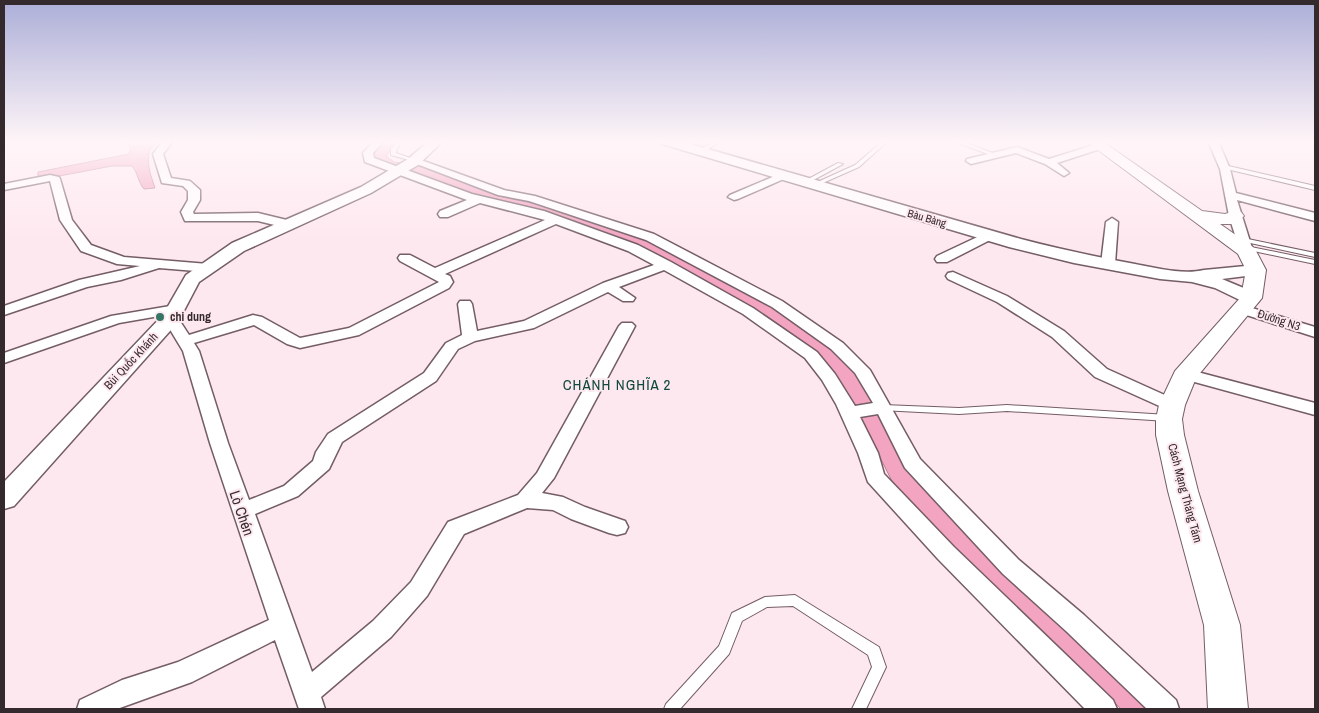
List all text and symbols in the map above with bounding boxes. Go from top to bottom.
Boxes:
street label: Bàu Bàng [906,206,948,230]
street label: Đường N3 [1255,306,1303,334]
place label: chi dung [170,309,211,325]
marker: chi dung [154,311,166,323]
street label: Bùi Quốc Khánh [101,329,161,393]
district label: CHÁNH NGHĨA 2 [563,374,671,395]
street label: Cách Mạng Tháng Tám [1164,442,1206,544]
street label: Lò Chén [225,488,259,538]

